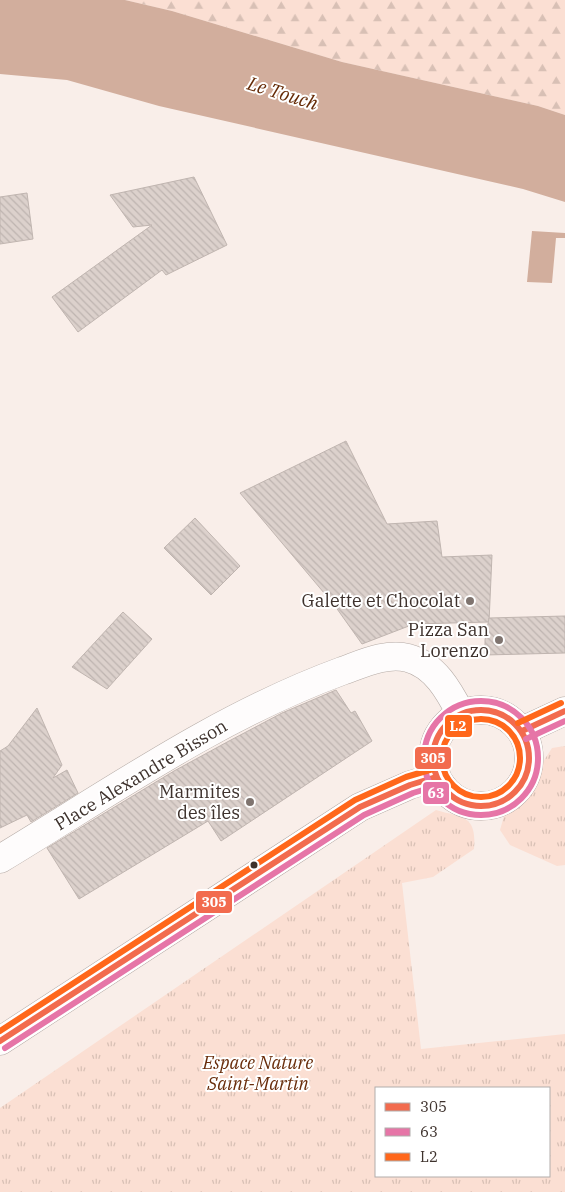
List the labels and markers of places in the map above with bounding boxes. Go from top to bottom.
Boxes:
place label: Galette et Chocolat [302,589,460,612]
marker: Galette et Chocolat [464,595,476,607]
place label: Pizza San Lorenzo [408,618,489,662]
marker: Pizza San Lorenzo [493,634,505,646]
place label: Marmites des îles [159,780,240,824]
marker: Marmites des îles [244,796,256,808]
unlabelled marker [249,860,259,870]

